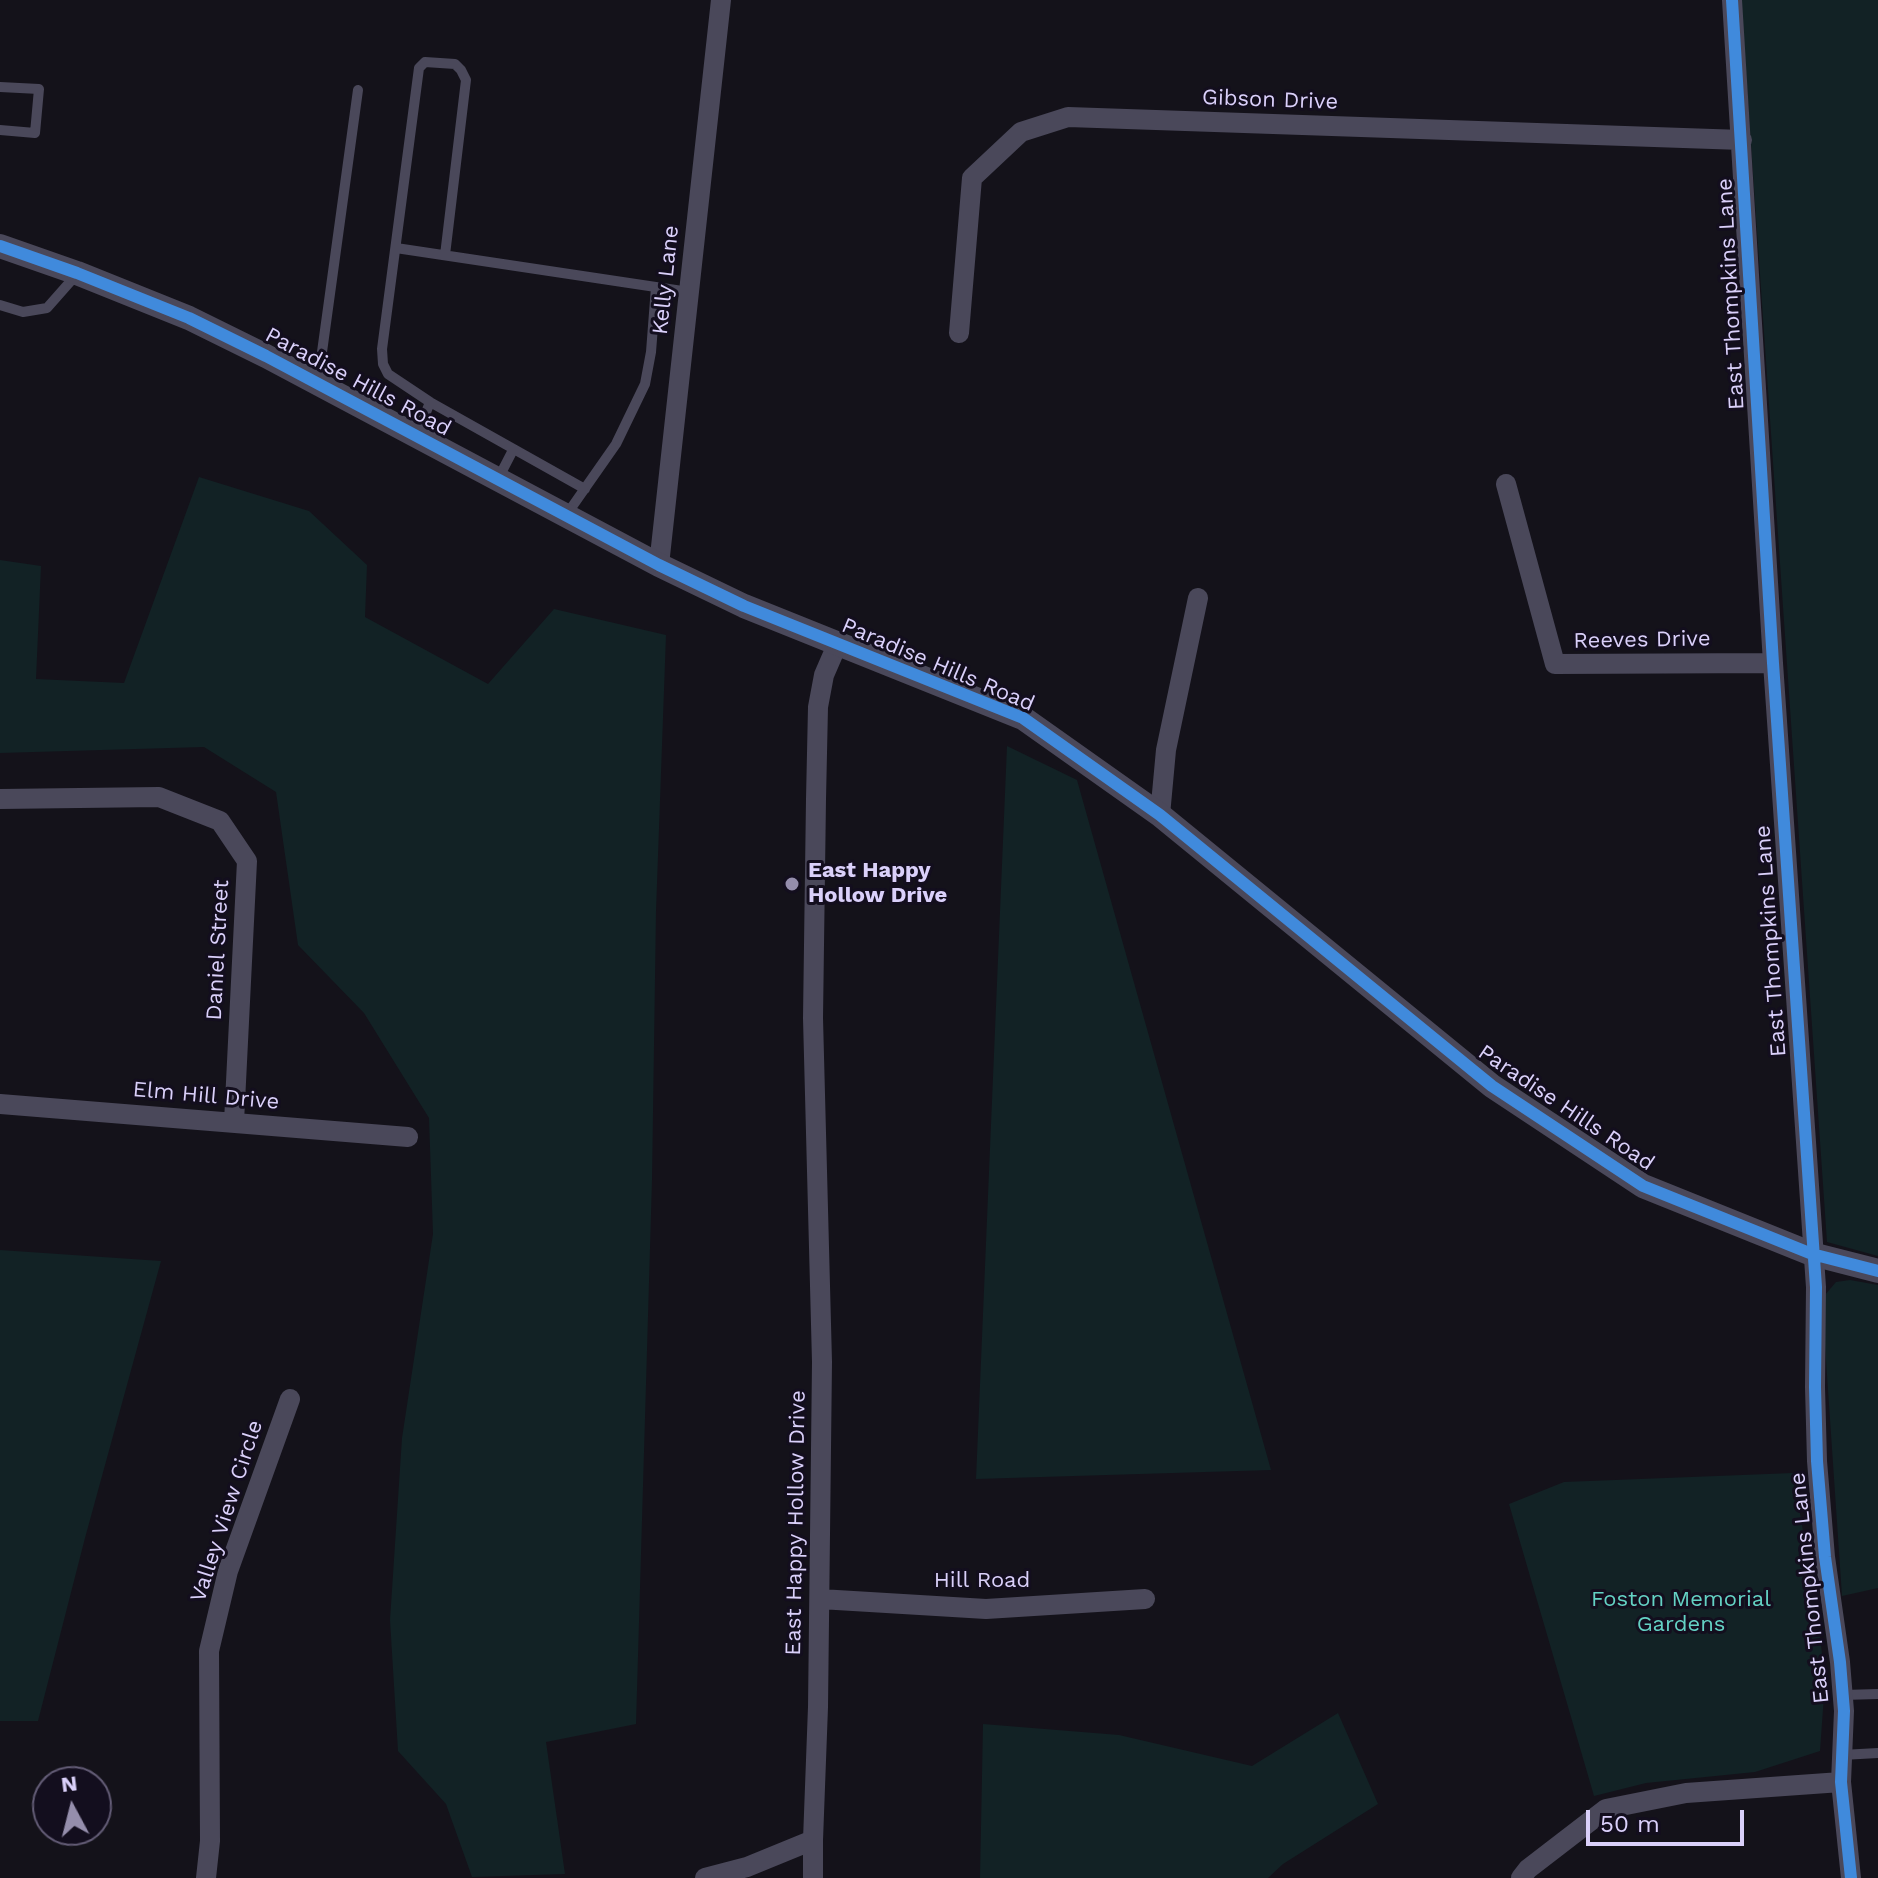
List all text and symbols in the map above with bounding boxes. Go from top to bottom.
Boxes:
street label: Gibson Drive [1201,84,1339,116]
street label: East Thompkins Lane [1712,177,1750,411]
street label: Kelly Lane [647,224,685,336]
street label: Paradise Hills Road [261,322,455,442]
street label: Paradise Hills Road [838,612,1038,718]
street label: Reeves Drive [1573,626,1711,654]
street label: East Thompkins Lane [1750,824,1792,1058]
place label: East Happy Hollow Drive [808,858,947,910]
marker: East Happy Hollow Drive [783,875,801,893]
street label: Daniel Street [201,879,235,1021]
street label: Paradise Hills Road [1473,1039,1659,1177]
street label: Elm Hill Drive [132,1076,280,1116]
street label: East Happy Hollow Drive [780,1390,812,1656]
street label: Valley View Circle [185,1417,269,1605]
street label: East Thompkins Lane [1785,1471,1835,1705]
street label: Hill Road [934,1568,1030,1594]
park label: Foston Memorial Gardens [1591,1587,1771,1638]
north arrow [32,1766,112,1846]
text: N [60,1770,79,1797]
scale bar [1590,1794,1748,1844]
text: 50 m [1600,1810,1660,1838]

